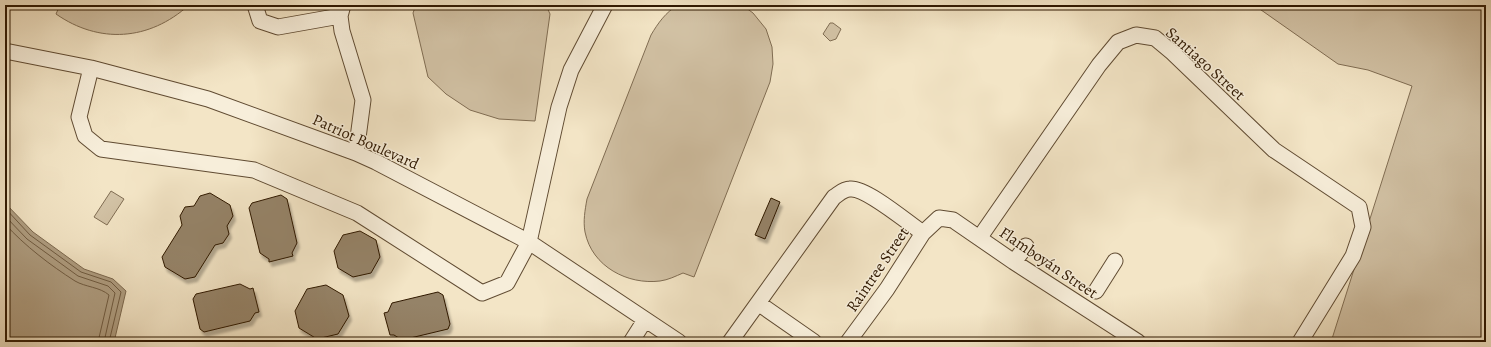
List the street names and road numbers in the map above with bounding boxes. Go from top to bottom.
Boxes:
street label: Santiago Street [1161,22,1250,105]
street label: Patriot Boulevard [309,109,423,175]
street label: Flamboyán Street [995,222,1102,304]
street label: Raintree Street [841,223,914,316]

